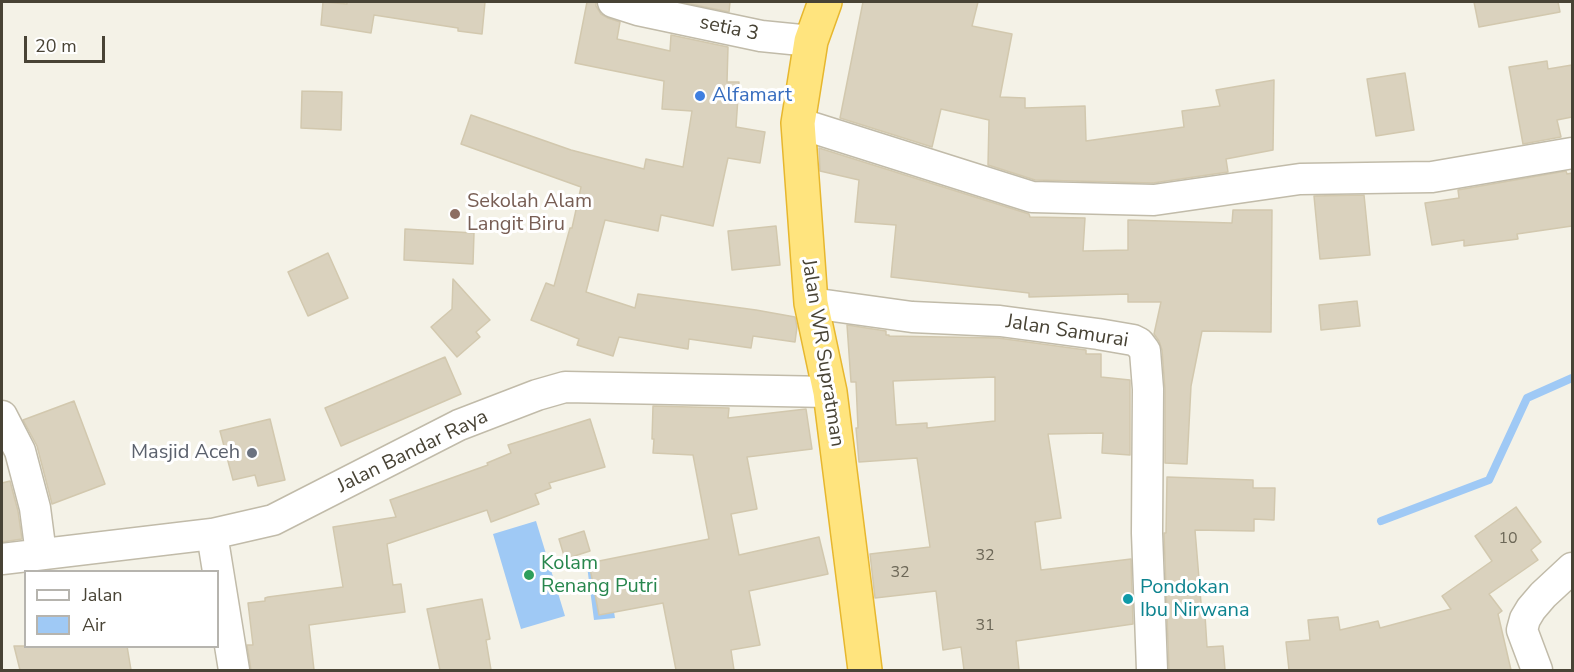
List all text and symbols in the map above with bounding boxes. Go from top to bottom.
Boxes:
street label: setia 3 [697,11,761,47]
scale bar [27,24,108,62]
text: 20 m [35,34,77,58]
place label: Alfamart [712,84,792,108]
marker: Alfamart [693,89,707,103]
place label: Sekolah Alam Langit Biru [467,190,592,237]
marker: Sekolah Alam Langit Biru [448,207,462,221]
street label: Jalan WR Supratman [795,258,849,448]
street label: Jalan Samurai [1004,310,1130,354]
street label: Jalan Bandar Raya [334,405,492,499]
place label: Masjid Aceh [131,441,240,465]
marker: Masjid Aceh [245,446,259,460]
house number: 10 [1498,529,1518,549]
house number: 32 [975,546,995,566]
place label: Kolam Renang Putri [541,552,658,599]
house number: 32 [890,563,910,583]
marker: Kolam Renang Putri [522,568,536,582]
legend [24,570,219,648]
place label: Pondokan Ibu Nirwana [1140,576,1250,623]
text: Jalan [82,583,122,607]
marker: Pondokan Ibu Nirwana [1121,592,1135,606]
text: Air [82,613,106,637]
house number: 31 [975,616,995,636]

